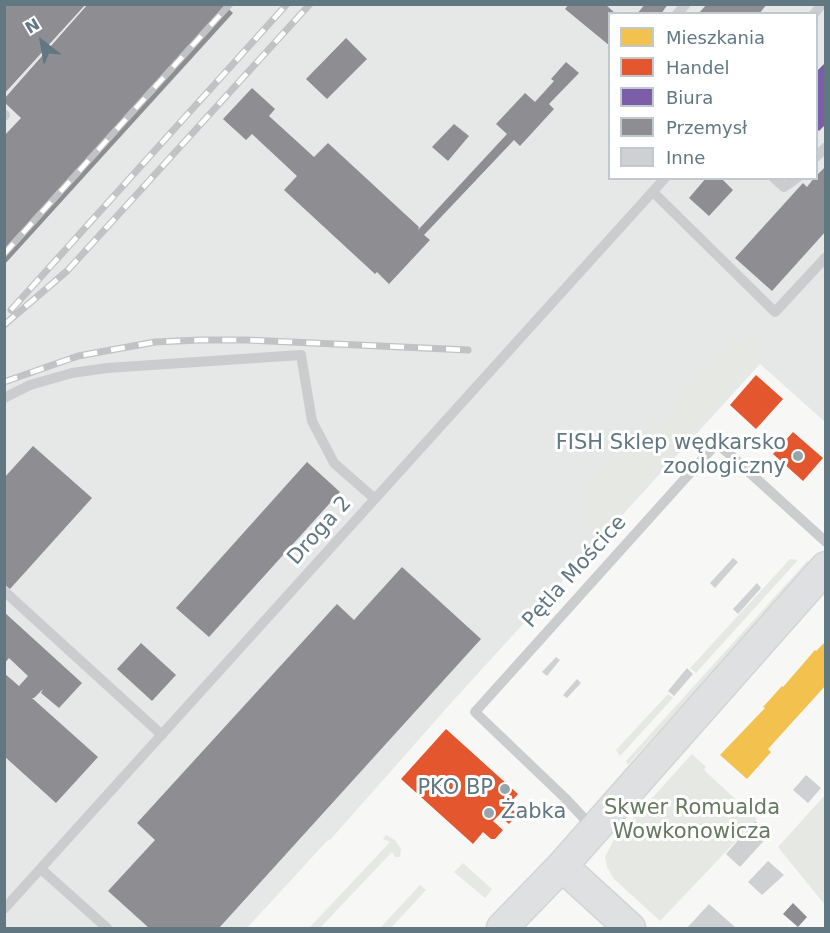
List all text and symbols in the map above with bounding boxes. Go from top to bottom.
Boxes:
north arrow [12,12,72,72]
legend [608,12,818,180]
text: N [22,15,43,38]
text: Mieszkania [666,27,765,48]
text: Handel [666,57,729,78]
text: Biura [666,87,713,108]
text: Przemysł [666,117,747,138]
text: Inne [666,147,705,168]
place label: FISH Sklep wędkarsko zoologiczny [556,431,786,481]
marker: FISH Sklep wędkarsko zoologiczny [791,449,805,463]
street label: Droga 2 [283,492,357,570]
street label: Pętla Mościce [518,510,632,634]
place label: PKO BP [417,776,493,802]
marker: PKO BP [498,782,512,796]
park label: Skwer Romualda Wowkonowicza [604,796,780,846]
place label: Żabka [501,800,566,826]
marker: Żabka [482,806,496,820]

